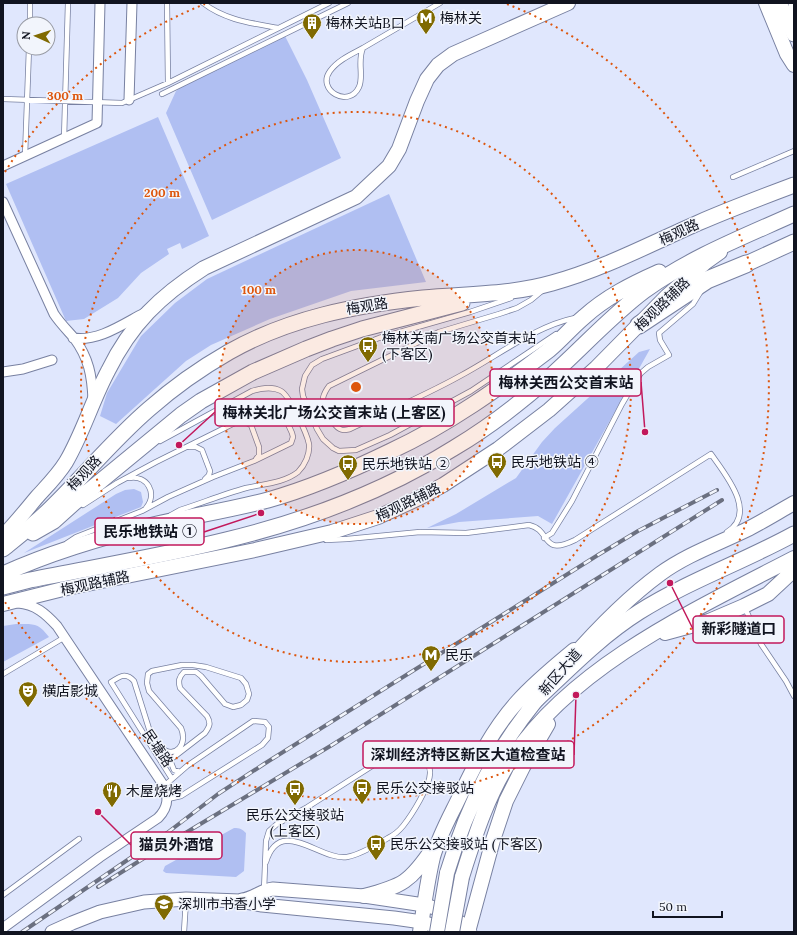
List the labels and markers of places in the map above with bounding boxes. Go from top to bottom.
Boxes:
metro station icon: 梅林关 [415,7,437,35]
place label: 梅林关 [440,9,482,27]
building icon: 梅林关站B口 [301,12,323,40]
place label: 梅林关站B口 [326,14,405,32]
place label: 梅林关南广场公交首末站 (下客区) [382,329,536,363]
bus stop icon: 梅林关南广场公交首末站 (下客区) [357,335,379,363]
callout: 梅林关西公交首末站 [490,369,641,396]
centre of rings [349,380,363,394]
callout: 梅林关北广场公交首末站 (上客区) [215,399,454,426]
bus stop icon: 民乐地铁站 ④ [486,451,508,479]
bus stop icon: 民乐地铁站 ② [337,453,359,481]
place label: 民乐地铁站 ④ [511,453,599,471]
place label: 民乐地铁站 ② [362,455,450,473]
callout: 民乐地铁站 ① [95,518,204,545]
callout: 新彩隧道口 [693,616,784,643]
metro station icon: 民乐 [420,644,442,672]
place label: 民乐 [445,646,473,664]
theatre icon: 横店影城 [17,680,39,708]
place label: 横店影城 [42,682,98,700]
callout: 深圳经济特区新区大道检查站 [363,741,574,768]
bus stop icon: 民乐公交接驳站 [351,777,373,805]
bus stop icon: 民乐公交接驳站 (上客区) [284,778,306,806]
place label: 民乐公交接驳站 [376,779,474,797]
restaurant icon: 木屋烧烤 [101,780,123,808]
place label: 木屋烧烤 [126,782,182,800]
place label: 民乐公交接驳站 (上客区) [246,806,344,840]
callout: 猫员外酒馆 [131,832,222,859]
bus stop icon: 民乐公交接驳站 (下客区) [365,833,387,861]
place label: 民乐公交接驳站 (下客区) [390,835,542,853]
school or university icon: 深圳市书香小学 [153,893,175,921]
place label: 深圳市书香小学 [178,895,276,913]

